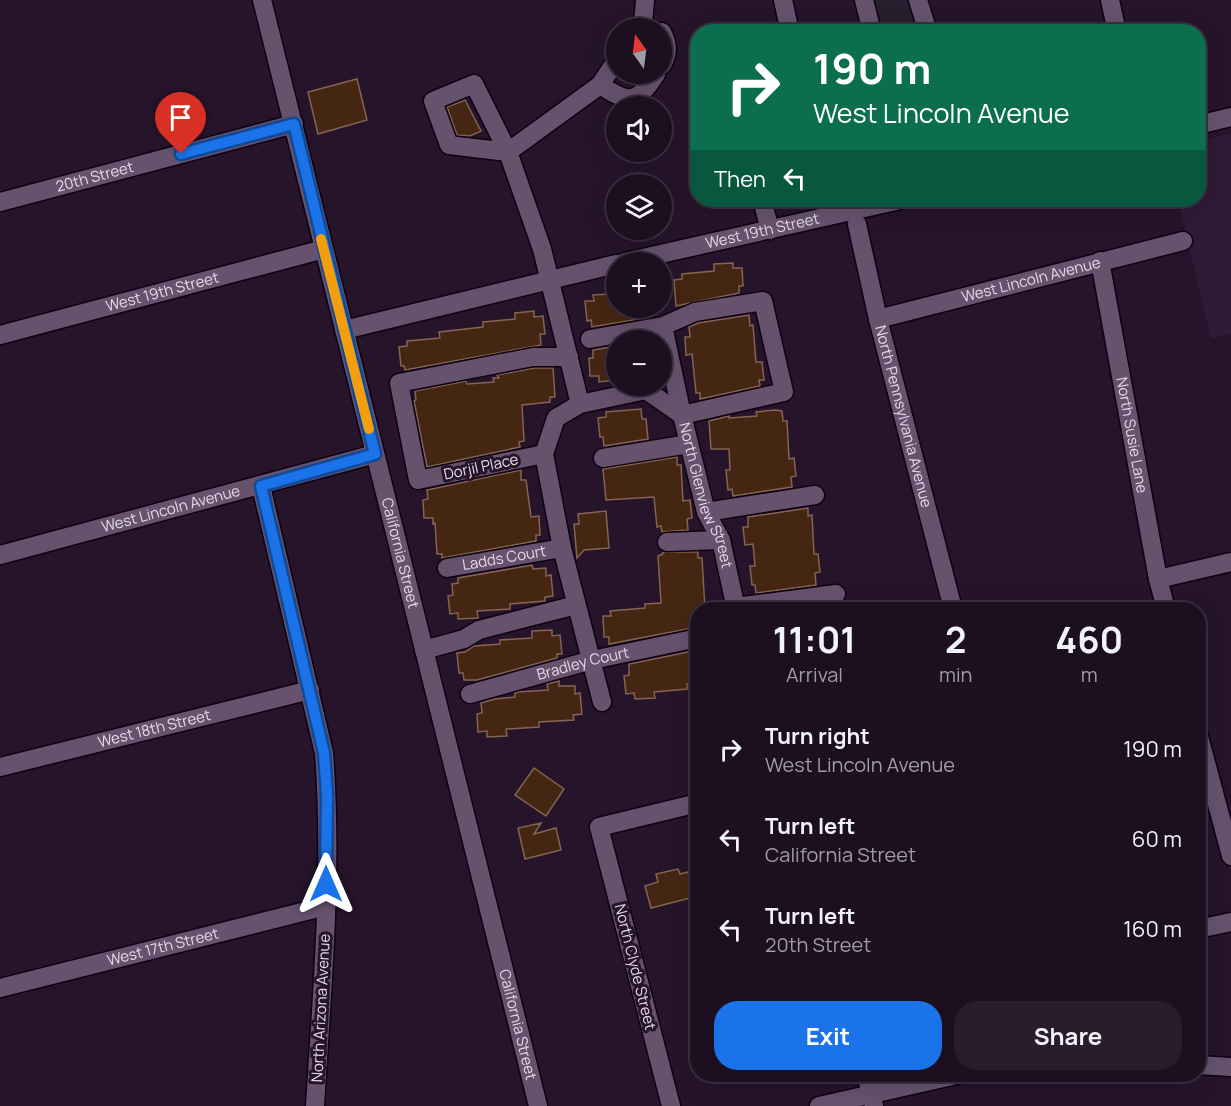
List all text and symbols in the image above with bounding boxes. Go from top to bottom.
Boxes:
north arrow [606,18,672,84]
map controls [606,18,672,396]
text: 190 m [813,39,931,97]
icon: right [714,48,792,126]
pin [155,92,206,154]
text: West Lincoln Avenue [813,94,1070,131]
button: sound [606,96,672,162]
icon: arrive [164,101,197,134]
street label: 20th Street [53,156,136,197]
icon: left [778,162,811,195]
text: Then [714,164,766,194]
button: layers [606,174,672,240]
street label: West 19th Street [704,207,821,254]
street label: West Lincoln Avenue [959,251,1103,307]
button: + [606,252,672,318]
street label: West 19th Street [103,266,221,316]
street label: North Pennsylvania Avenue [870,323,937,510]
button: − [606,330,672,396]
street label: North Susie Lane [1111,375,1153,495]
street label: North Glenview Street [674,420,738,570]
street label: Dorjil Place [442,448,520,485]
street label: West Lincoln Avenue [99,480,243,537]
street label: California Street [377,495,424,610]
street label: Ladds Court [461,540,548,575]
text: 11:01 [773,615,856,664]
text: 2 [945,615,966,664]
text: 460 [1055,615,1123,664]
street label: Bradley Court [534,642,631,685]
text: Arrival [786,661,843,688]
text: min [939,661,972,688]
text: m [1081,661,1098,688]
street label: West 18th Street [96,704,213,752]
text: Turn right [765,721,870,751]
icon: right [714,733,747,766]
text: 190 m [1123,734,1182,764]
text: West Lincoln Avenue [765,751,955,778]
text: Turn left [765,811,855,841]
icon: left [714,823,747,856]
text: 60 m [1132,824,1182,854]
text: California Street [765,841,916,868]
position arrow [294,852,358,916]
text: Turn left [765,901,855,931]
street label: North Clyde Street [610,902,661,1032]
icon: left [714,913,747,946]
text: 160 m [1123,914,1182,944]
street label: West 17th Street [105,922,221,971]
text: 20th Street [765,931,871,958]
street label: North Arizona Avenue [306,933,335,1083]
street label: California Street [494,967,542,1082]
button: Exit [714,1001,942,1070]
button: Share [954,1001,1182,1070]

